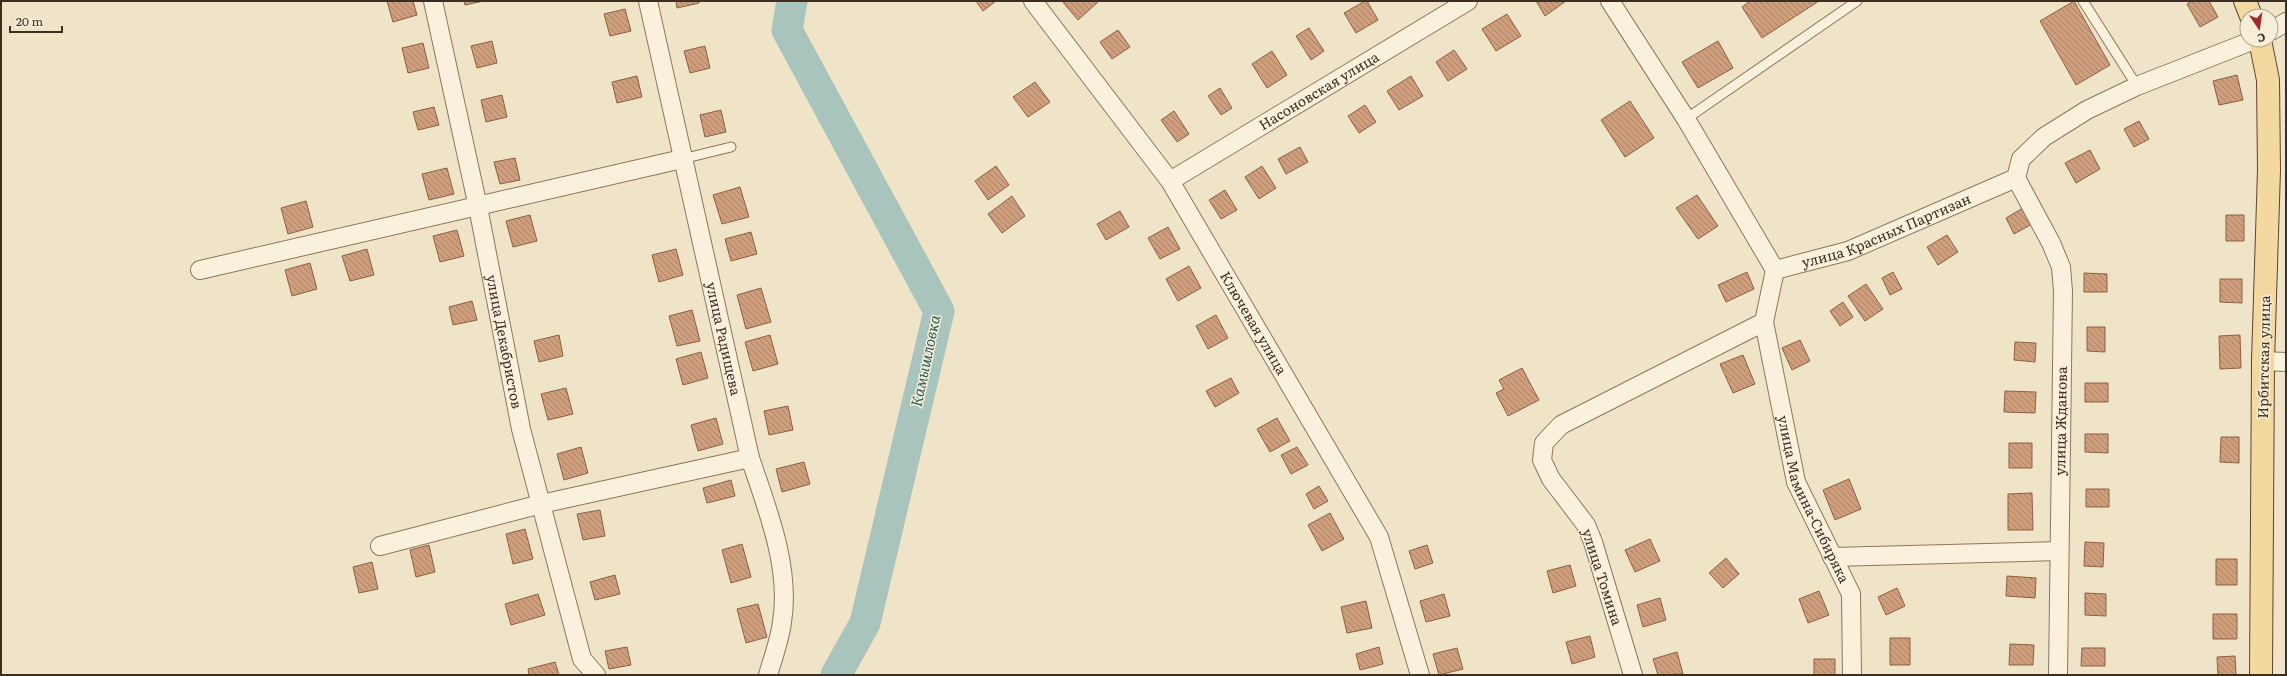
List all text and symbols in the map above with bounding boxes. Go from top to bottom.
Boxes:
scale bar [10,8,62,34]
north arrow [2239,8,2279,48]
text: 20 m [16,12,43,30]
text: С [2256,30,2267,47]
street label: Насоновская улица [1255,46,1383,134]
street label: улица Красных Партизан [1799,188,1974,272]
street label: Ключевая улица [1216,267,1293,378]
street label: улица Декабристов [482,273,528,410]
street label: улица Радищева [702,280,747,398]
street label: Ирбитская улица [2252,295,2274,419]
water label: Камышловка [904,312,946,409]
street label: улица Жданова [2049,366,2071,476]
street label: улица Мамина-Сибиряка [1774,413,1855,586]
street label: улица Томина [1578,526,1628,628]

